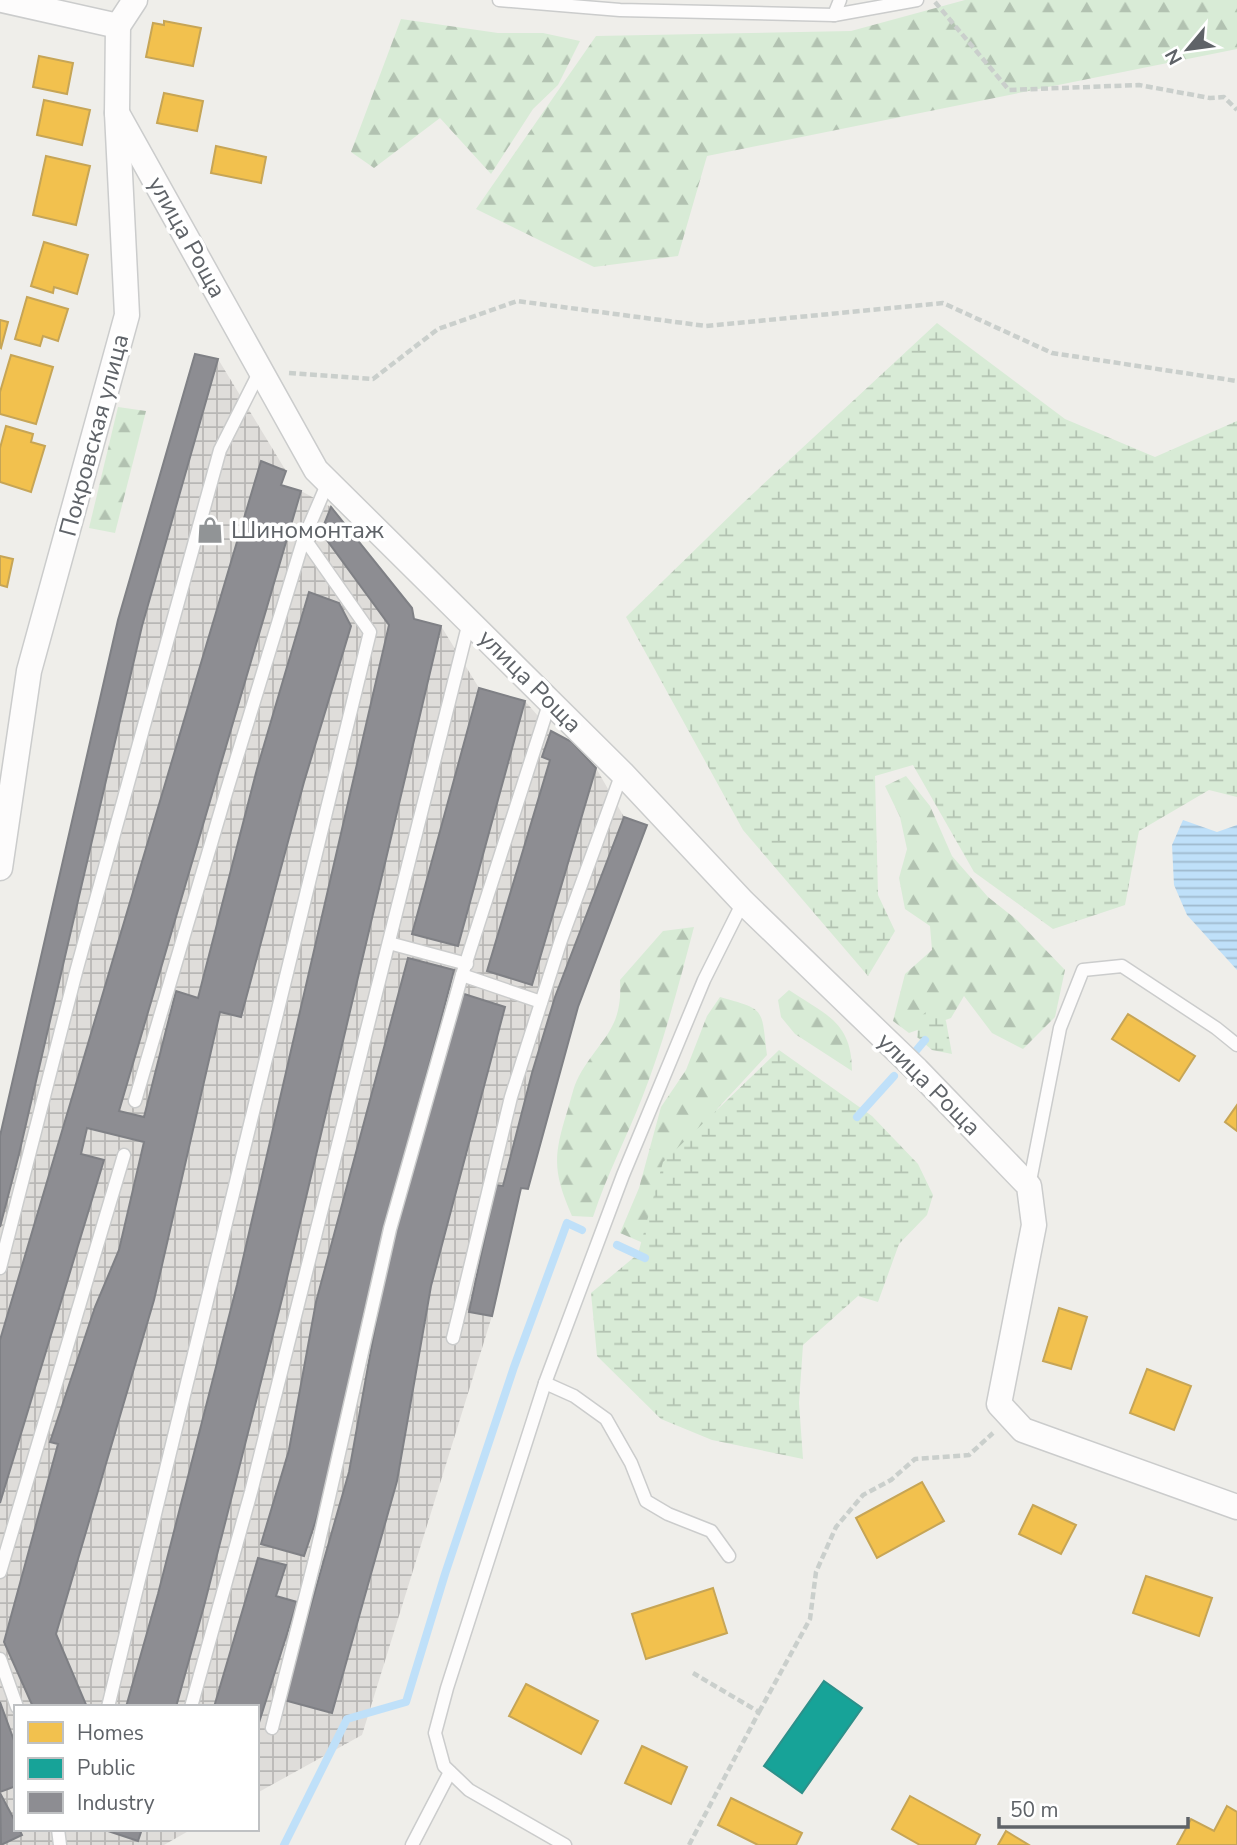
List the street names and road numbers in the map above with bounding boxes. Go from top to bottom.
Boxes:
street label: улица Роща [140,171,234,303]
street label: Покровская улица [52,330,136,540]
street label: улица Роща [471,622,589,740]
street label: улица Роща [870,1025,988,1143]

